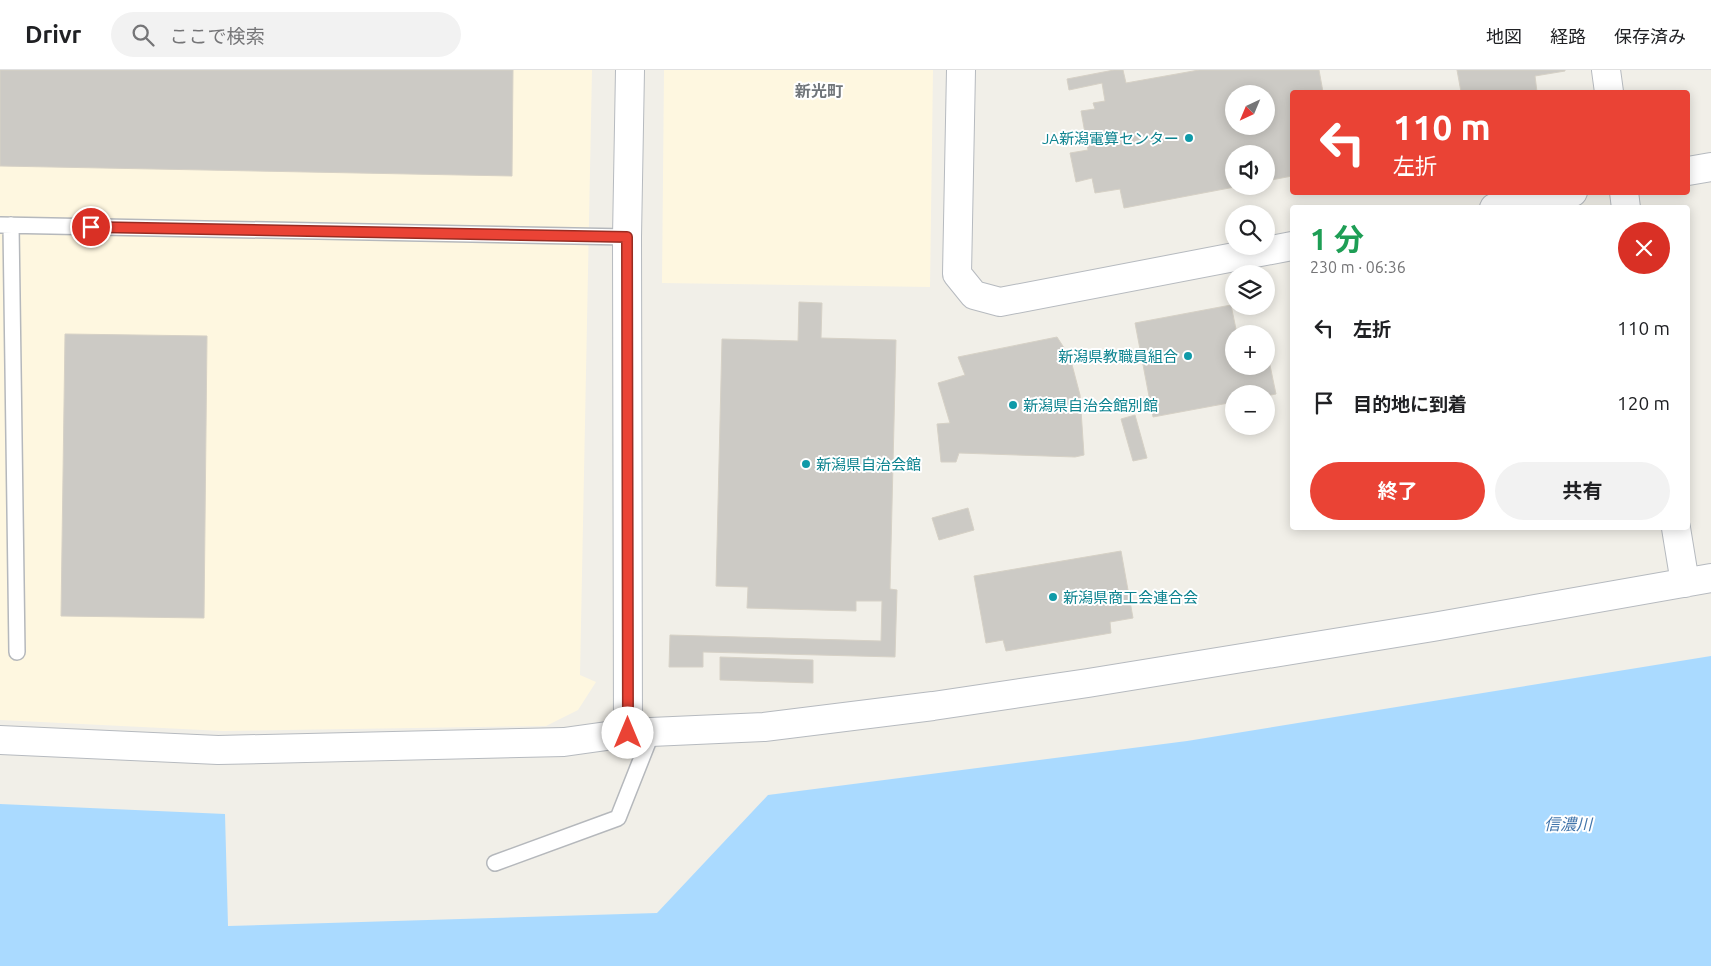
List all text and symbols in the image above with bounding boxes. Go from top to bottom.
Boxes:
search box [111,12,461,57]
text: Drivr [25,21,81,48]
icon: search [129,21,157,49]
text: ここで検索 [169,25,264,47]
text: 地図 [1486,26,1522,46]
text: 経路 [1550,26,1586,46]
text: 保存済み [1614,26,1686,46]
district label: 新光町 [795,82,843,100]
north arrow [1225,85,1275,135]
map controls [1225,85,1275,435]
text: 110 m [1393,107,1491,147]
icon: left [1310,110,1375,175]
place label: JA新潟電算センター [1042,130,1179,147]
marker: JA新潟電算センター [1183,132,1195,144]
button: sound [1225,145,1275,195]
text: 左折 [1393,153,1437,178]
button: search [1225,205,1275,255]
pin [70,206,112,248]
icon: arrive [77,213,105,241]
text: 1 分 [1310,222,1364,256]
button: close [1618,222,1670,274]
text: 230 m · 06:36 [1310,258,1406,276]
button: layers [1225,265,1275,315]
icon: left [1310,314,1338,342]
text: 110 m [1617,317,1670,339]
text: 左折 [1353,318,1391,340]
button: + [1225,325,1275,375]
place label: 新潟県教職員組合 [1058,348,1178,365]
marker: 新潟県教職員組合 [1182,350,1194,362]
button: − [1225,385,1275,435]
icon: arrive [1310,389,1338,417]
text: 120 m [1617,392,1670,414]
text: 目的地に到着 [1353,393,1467,415]
place label: 新潟県自治会館別館 [1023,397,1158,414]
marker: 新潟県自治会館別館 [1007,399,1019,411]
place label: 新潟県自治会館 [816,456,921,473]
marker: 新潟県自治会館 [800,458,812,470]
button: 終了 [1310,462,1485,520]
button: 共有 [1495,462,1670,520]
place label: 新潟県商工会連合会 [1063,589,1198,606]
marker: 新潟県商工会連合会 [1047,591,1059,603]
position arrow [601,706,653,758]
water label: 信濃川 [1544,815,1594,833]

